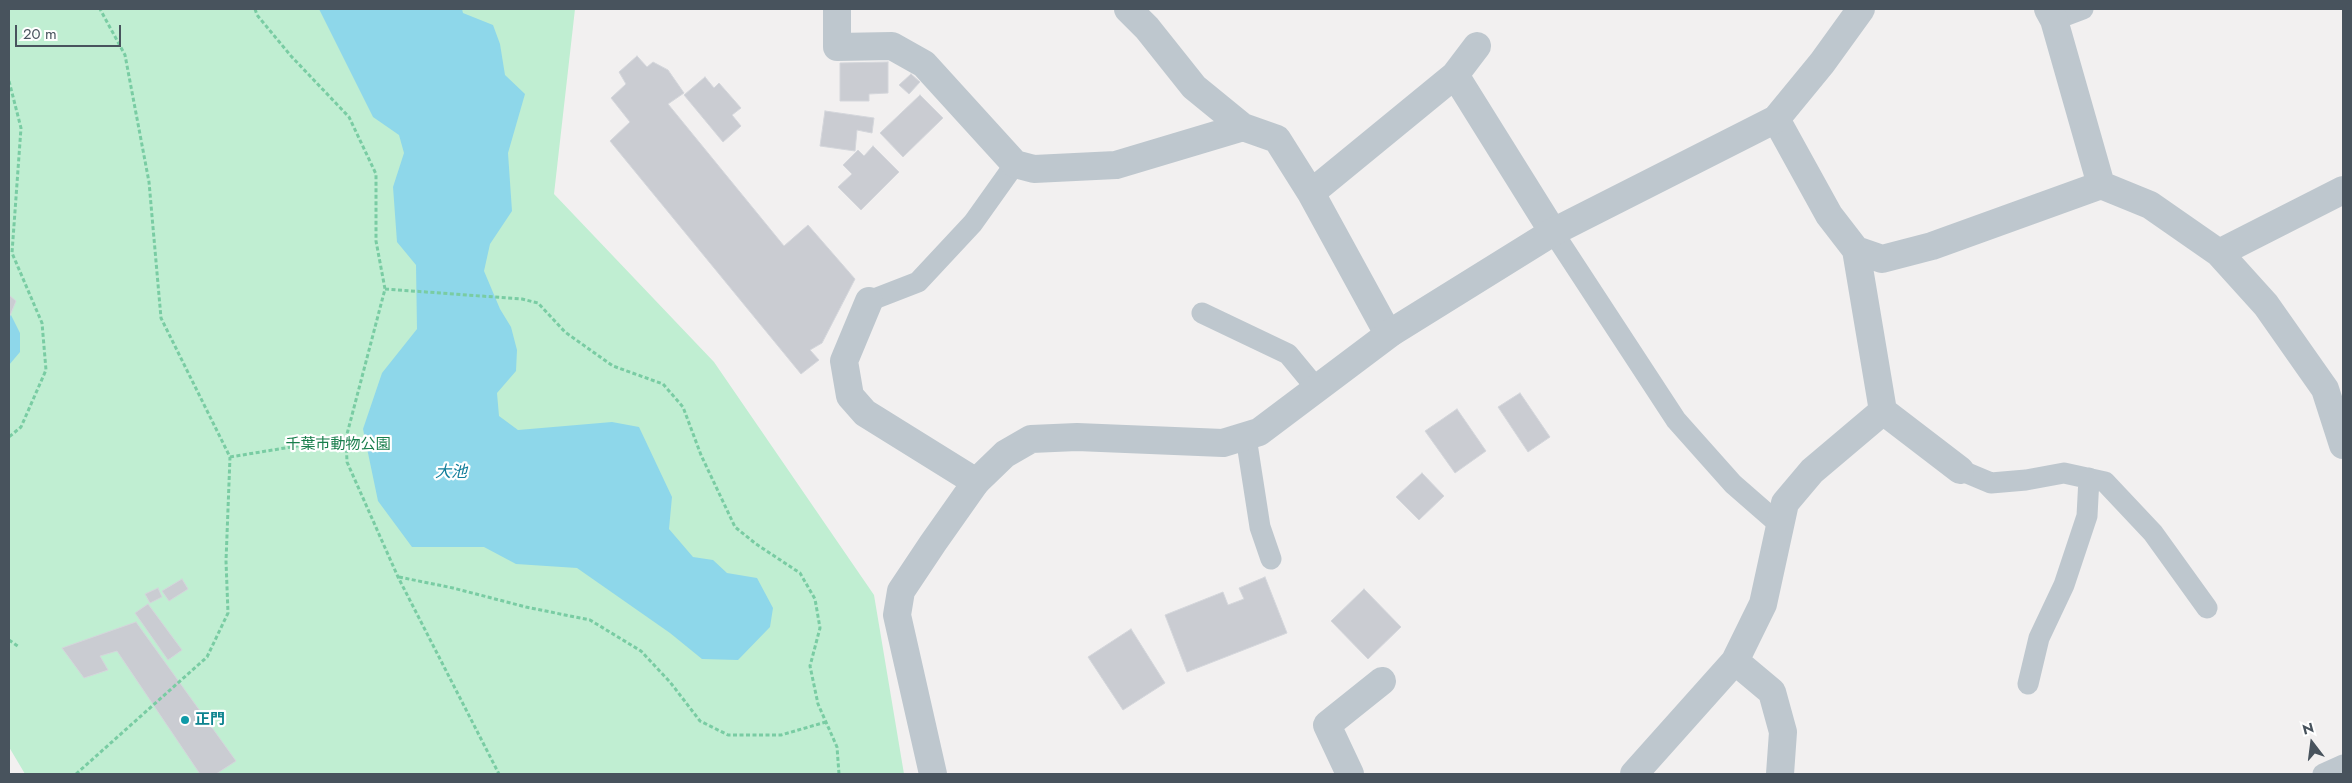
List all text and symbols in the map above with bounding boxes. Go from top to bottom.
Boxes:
scale bar [18,15,124,47]
text: 20 m [23,23,57,45]
park label: 千葉市動物公園 [286,436,390,454]
water label: 大池 [435,463,467,483]
place label: 正門 [195,711,225,729]
marker: 正門 [179,714,191,726]
text: N [2300,717,2316,740]
north arrow [2287,718,2337,768]

